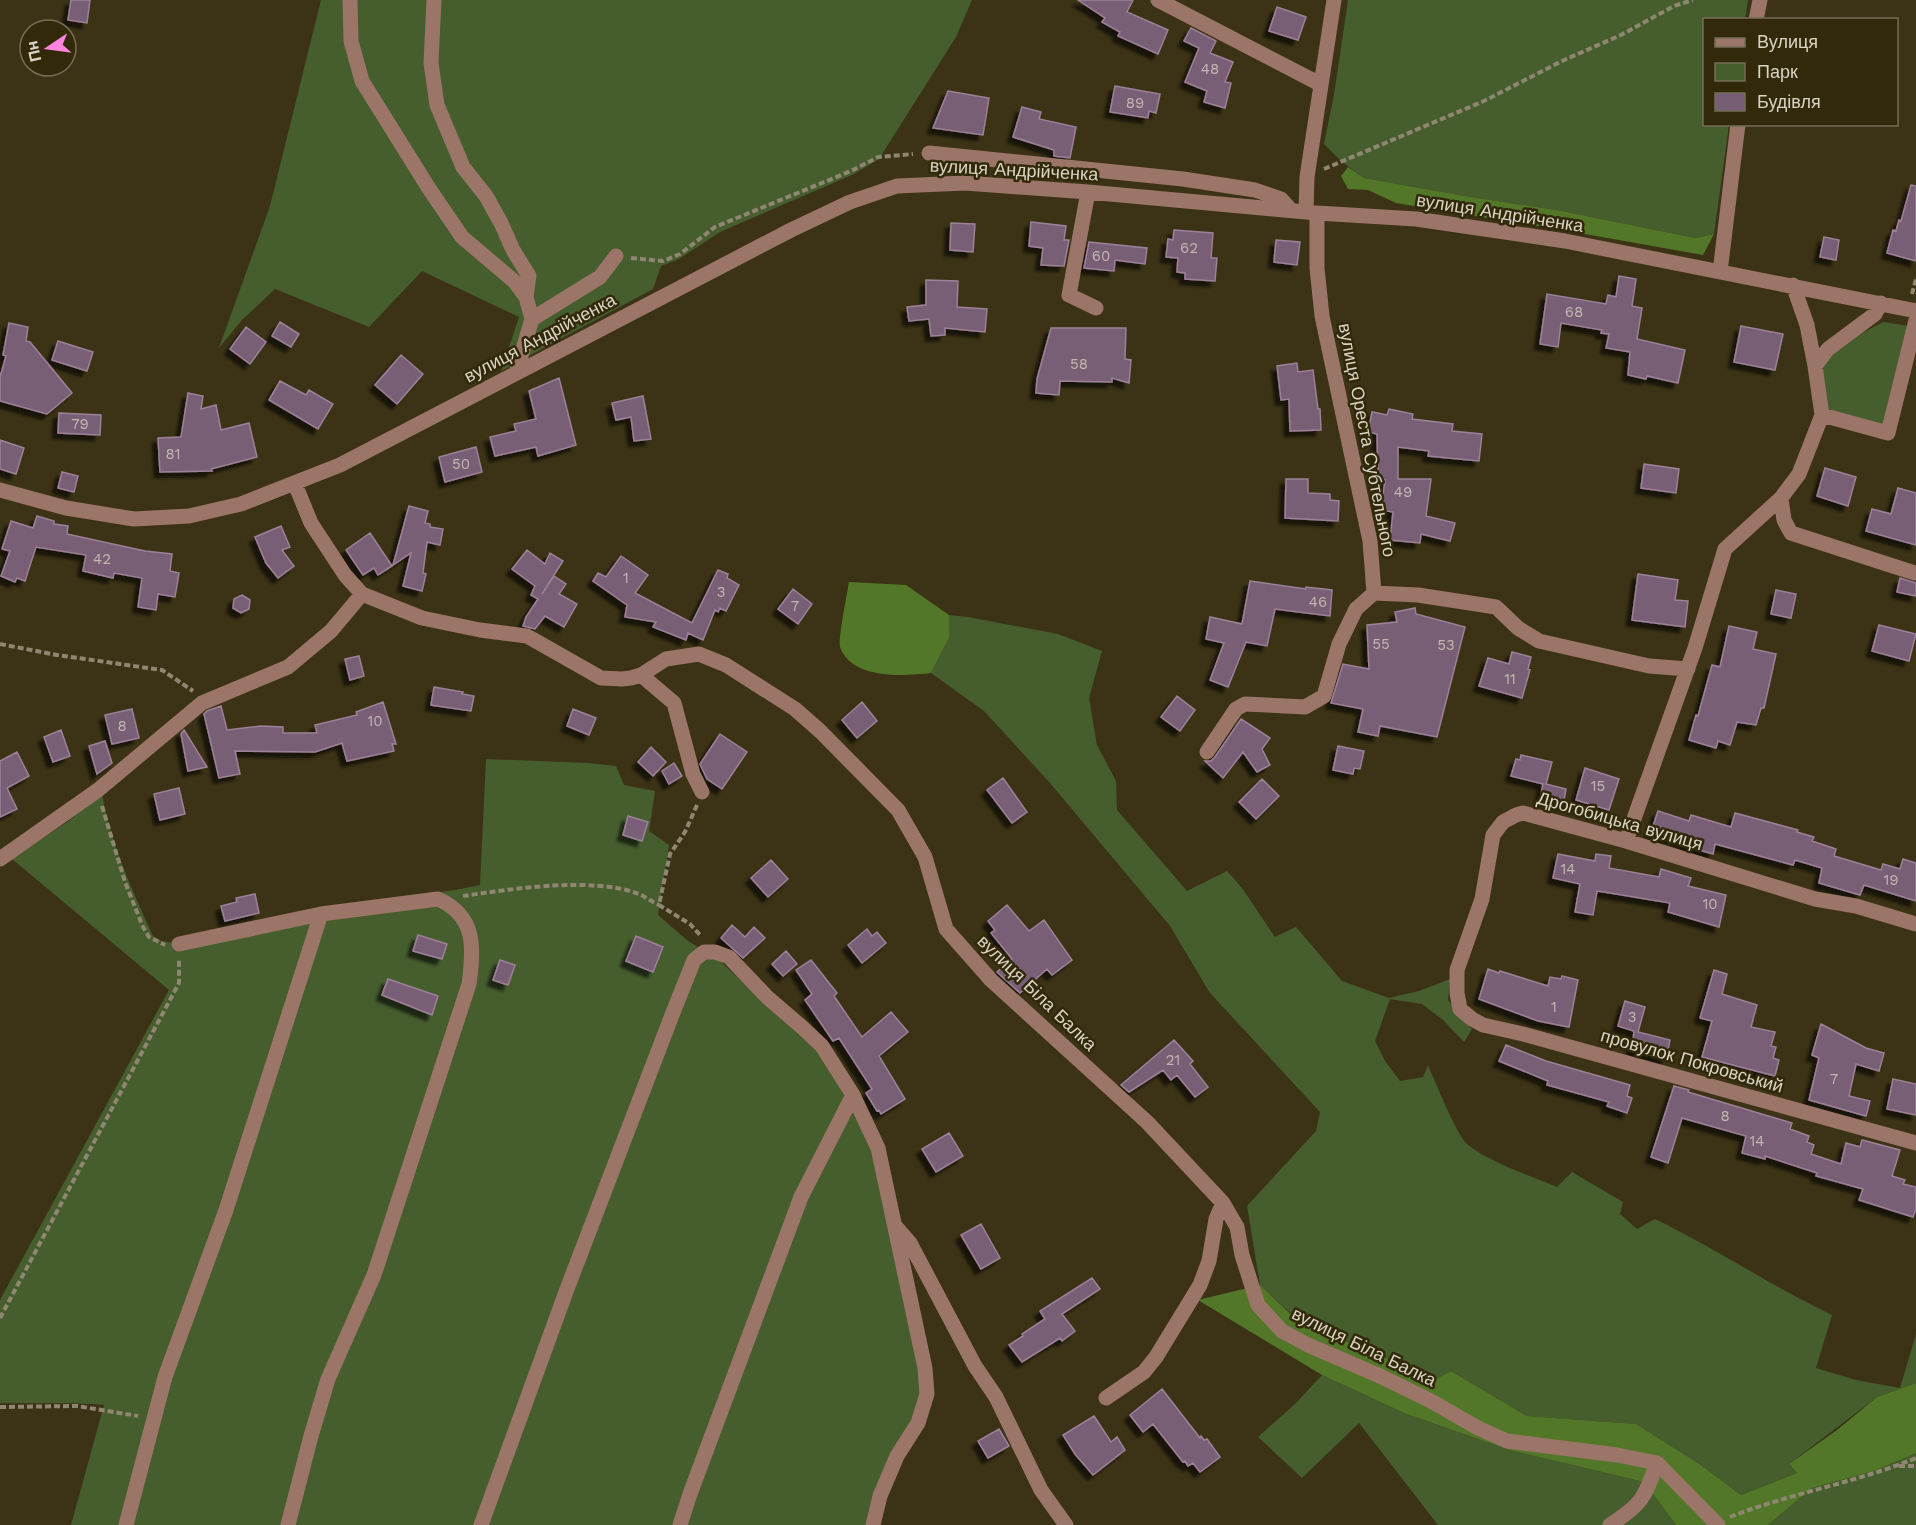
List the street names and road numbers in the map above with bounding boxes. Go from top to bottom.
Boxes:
street label: вулиця Андрійченка [929,155,1100,184]
street label: вулиця Андрійченка [1415,189,1586,236]
street label: вулиця Андрійченка [460,288,620,386]
street label: вулиця Ореста Субтельного [1335,321,1400,559]
street label: Дрогобицька вулиця [1535,787,1705,854]
street label: вулиця Біла Балка [973,930,1102,1056]
street label: провулок Покровський [1598,1024,1786,1097]
street label: вулиця Біла Балка [1289,1303,1441,1391]

